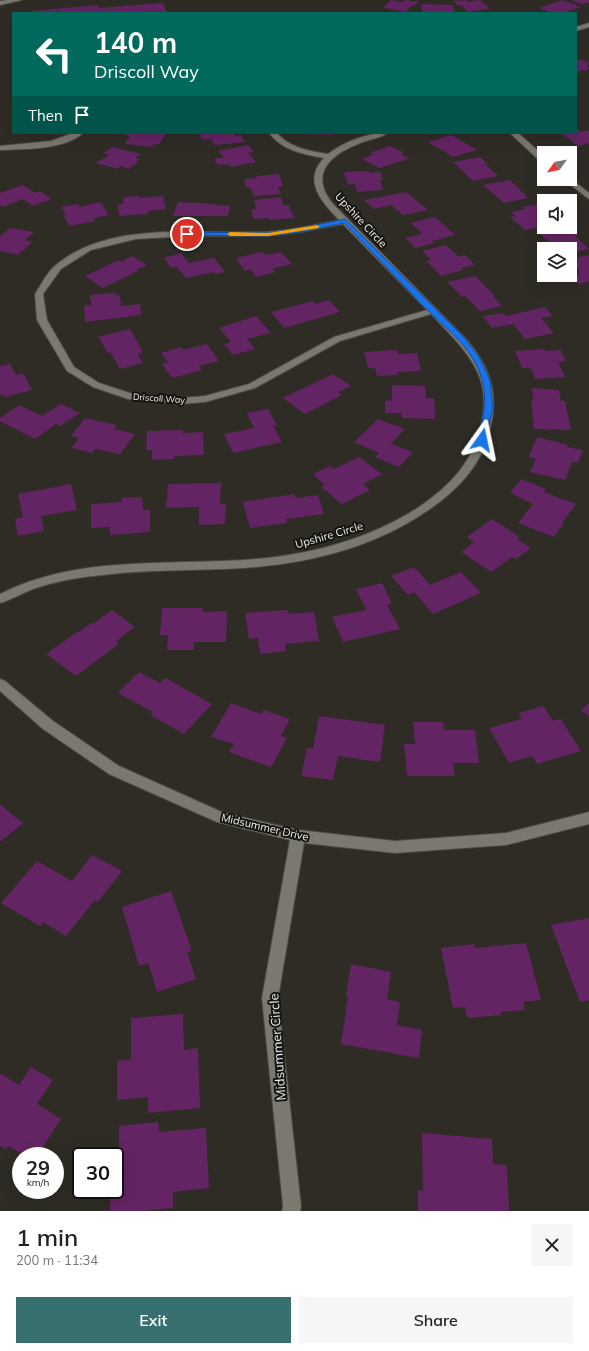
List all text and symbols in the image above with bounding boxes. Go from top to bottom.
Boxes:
text: 140 m [94,25,177,60]
icon: left [28,28,80,80]
text: Driscoll Way [94,60,199,83]
icon: arrive [71,104,93,126]
text: Then [28,106,63,125]
north arrow [537,146,577,186]
map controls [537,146,577,282]
street label: Upshire Circle [332,190,390,250]
button: sound [537,194,577,234]
pin [170,217,204,251]
icon: arrive [176,223,198,245]
button: layers [537,242,577,282]
street label: Driscoll Way [132,391,186,406]
position arrow [461,419,503,461]
street label: Upshire Circle [293,519,365,551]
street label: Midsummer Drive [220,810,310,844]
street label: Midsummer Circle [265,993,289,1101]
speed limit sign: 30 [72,1147,124,1199]
text: 29 [26,1155,50,1180]
text: km/h [27,1176,49,1189]
text: 1 min [16,1222,78,1252]
button: close [531,1224,573,1266]
text: 200 m · 11:34 [16,1252,98,1268]
button: Exit [16,1297,291,1343]
button: Share [299,1297,573,1343]

